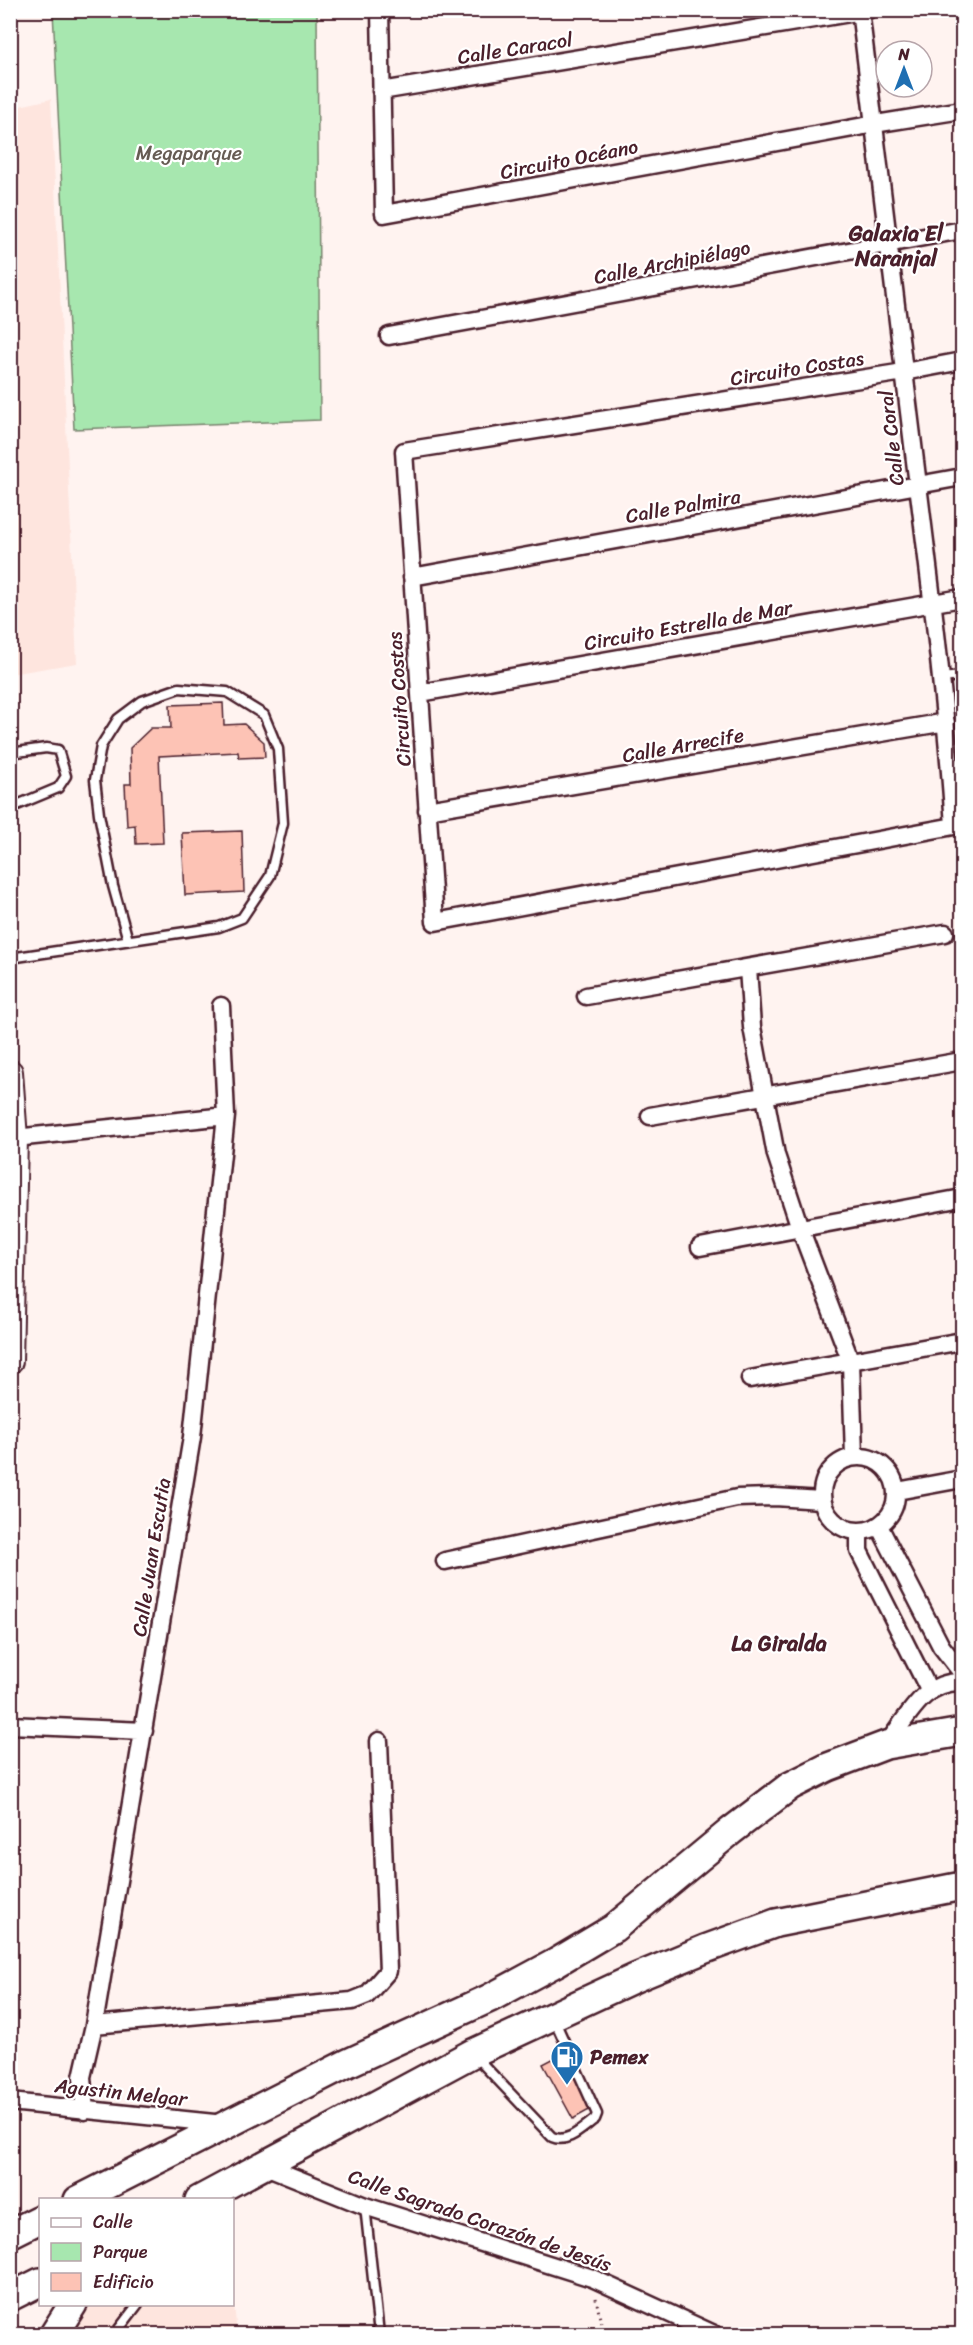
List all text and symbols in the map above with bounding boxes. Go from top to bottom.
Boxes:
street label: Calle Caracol [455,22,576,75]
north arrow [874,39,934,99]
text: N [897,40,910,69]
street label: Circuito Océano [497,129,641,190]
park label: Megaparque [136,136,242,171]
district label: Galaxia El Naranjal [848,214,944,278]
street label: Calle Archipiélago [591,230,753,295]
street label: Circuito Costas [728,341,867,396]
street label: Calle Coral [868,387,915,488]
street label: Calle Palmira [623,479,744,534]
street label: Circuito Estrella de Mar [581,590,797,661]
street label: Circuito Costas [377,630,422,767]
street label: Calle Arrecife [619,718,747,773]
street label: Calle Juan Escutia [122,1475,181,1639]
district label: La Giralda [731,1624,827,1663]
fuel station icon: Pemex [549,2039,585,2086]
place label: Pemex [590,2040,649,2075]
street label: Agustin Melgar [52,2068,191,2117]
street label: Calle Sagrado Corazón de Jesús [343,2159,617,2282]
legend [39,2198,234,2306]
text: Calle [93,2206,133,2238]
text: Parque [93,2236,148,2268]
text: Edificio [93,2266,154,2298]

